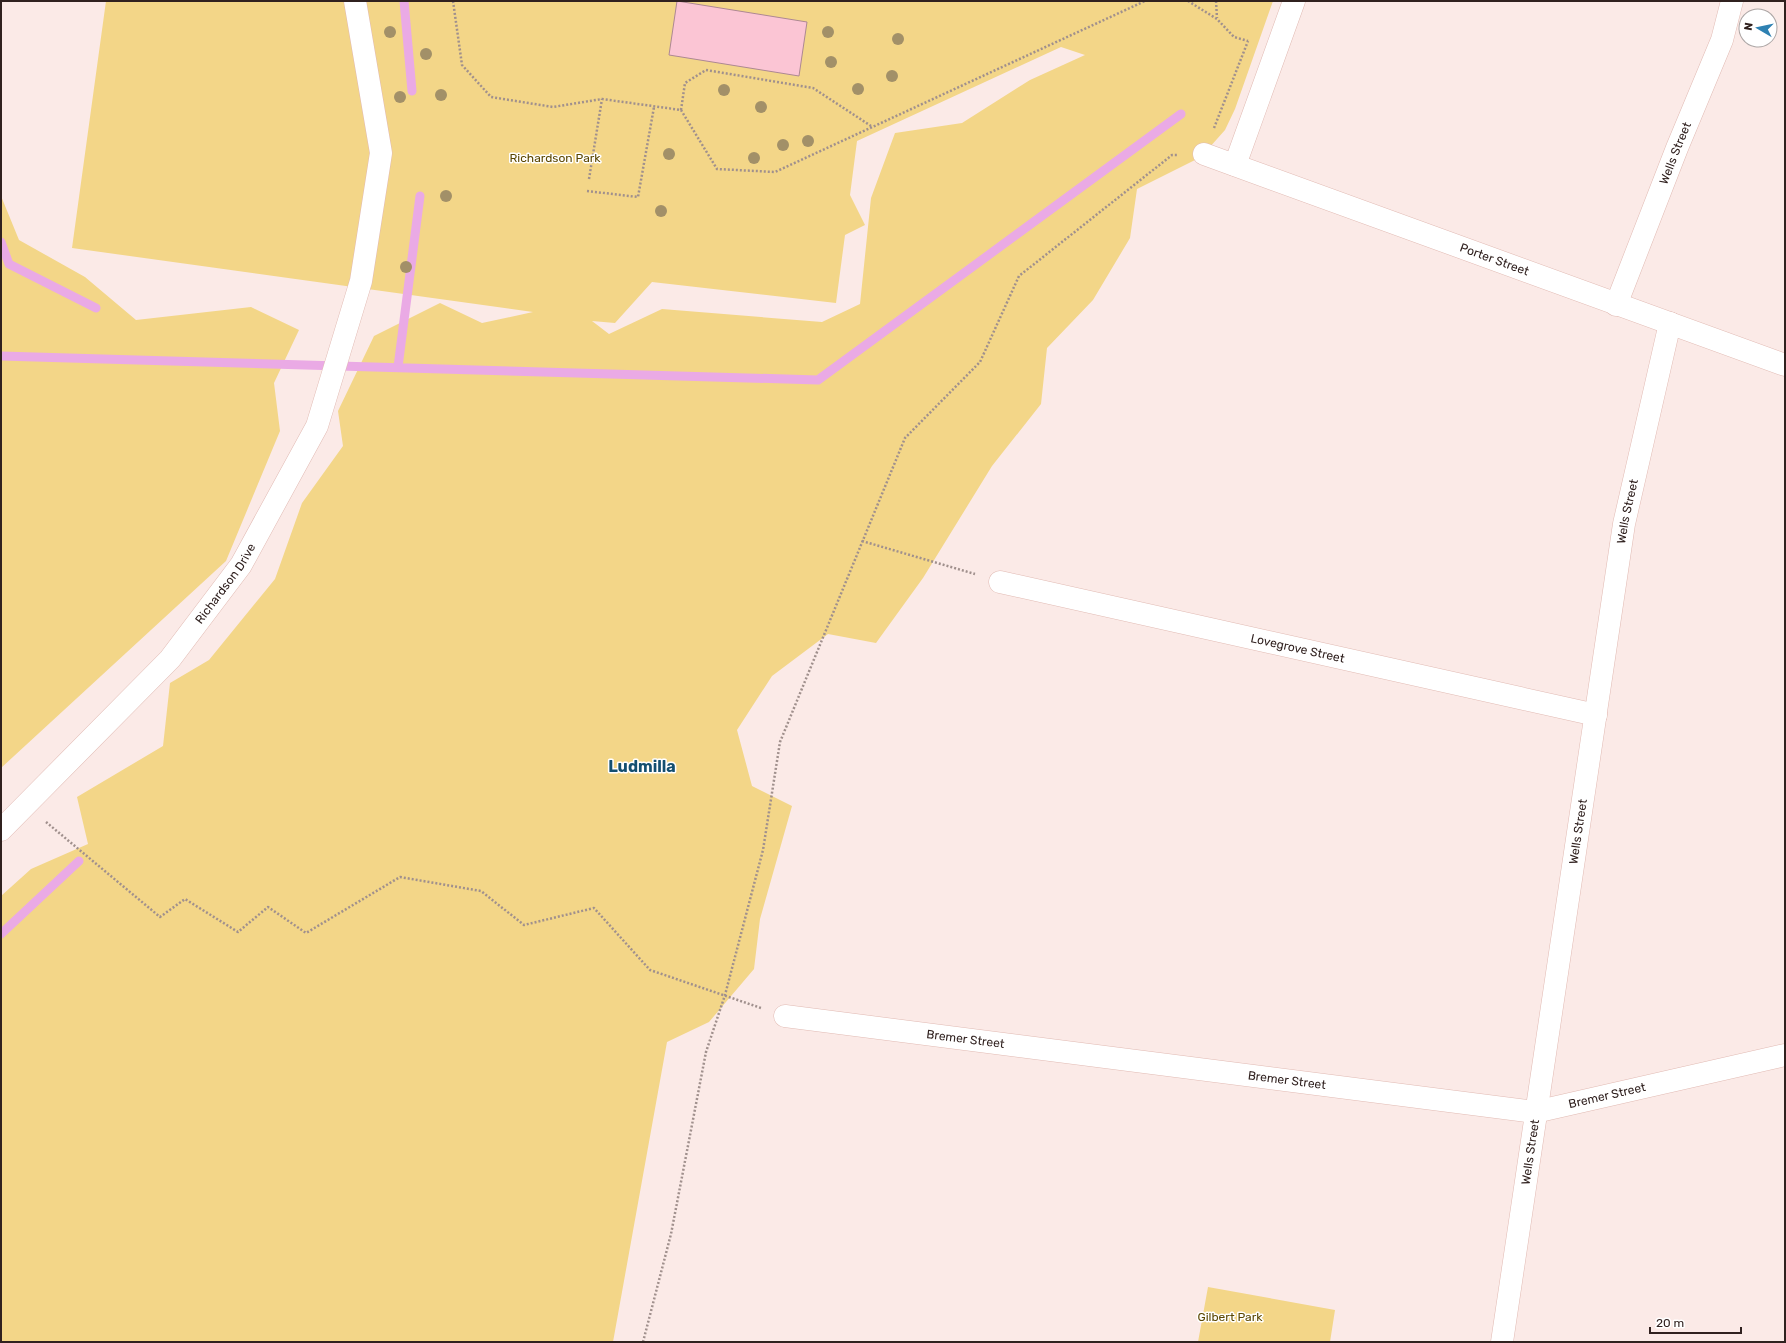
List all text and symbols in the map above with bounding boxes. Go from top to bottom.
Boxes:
north arrow [1738,8,1778,48]
text: N [1742,22,1756,31]
street label: Wells Street [1657,120,1694,186]
park label: Richardson Park [509,151,601,165]
street label: Porter Street [1458,241,1531,279]
street label: Wells Street [1614,477,1641,545]
street label: Richardson Drive [192,541,258,626]
street label: Lovegrove Street [1249,631,1346,666]
district label: Ludmilla [608,757,676,776]
street label: Wells Street [1566,798,1590,865]
street label: Bremer Street [926,1027,1006,1051]
street label: Bremer Street [1247,1068,1327,1092]
street label: Bremer Street [1567,1080,1647,1111]
street label: Wells Street [1519,1118,1542,1186]
scale bar [1650,1309,1741,1335]
park label: Gilbert Park [1197,1310,1263,1324]
text: 20 m [1656,1316,1684,1330]

